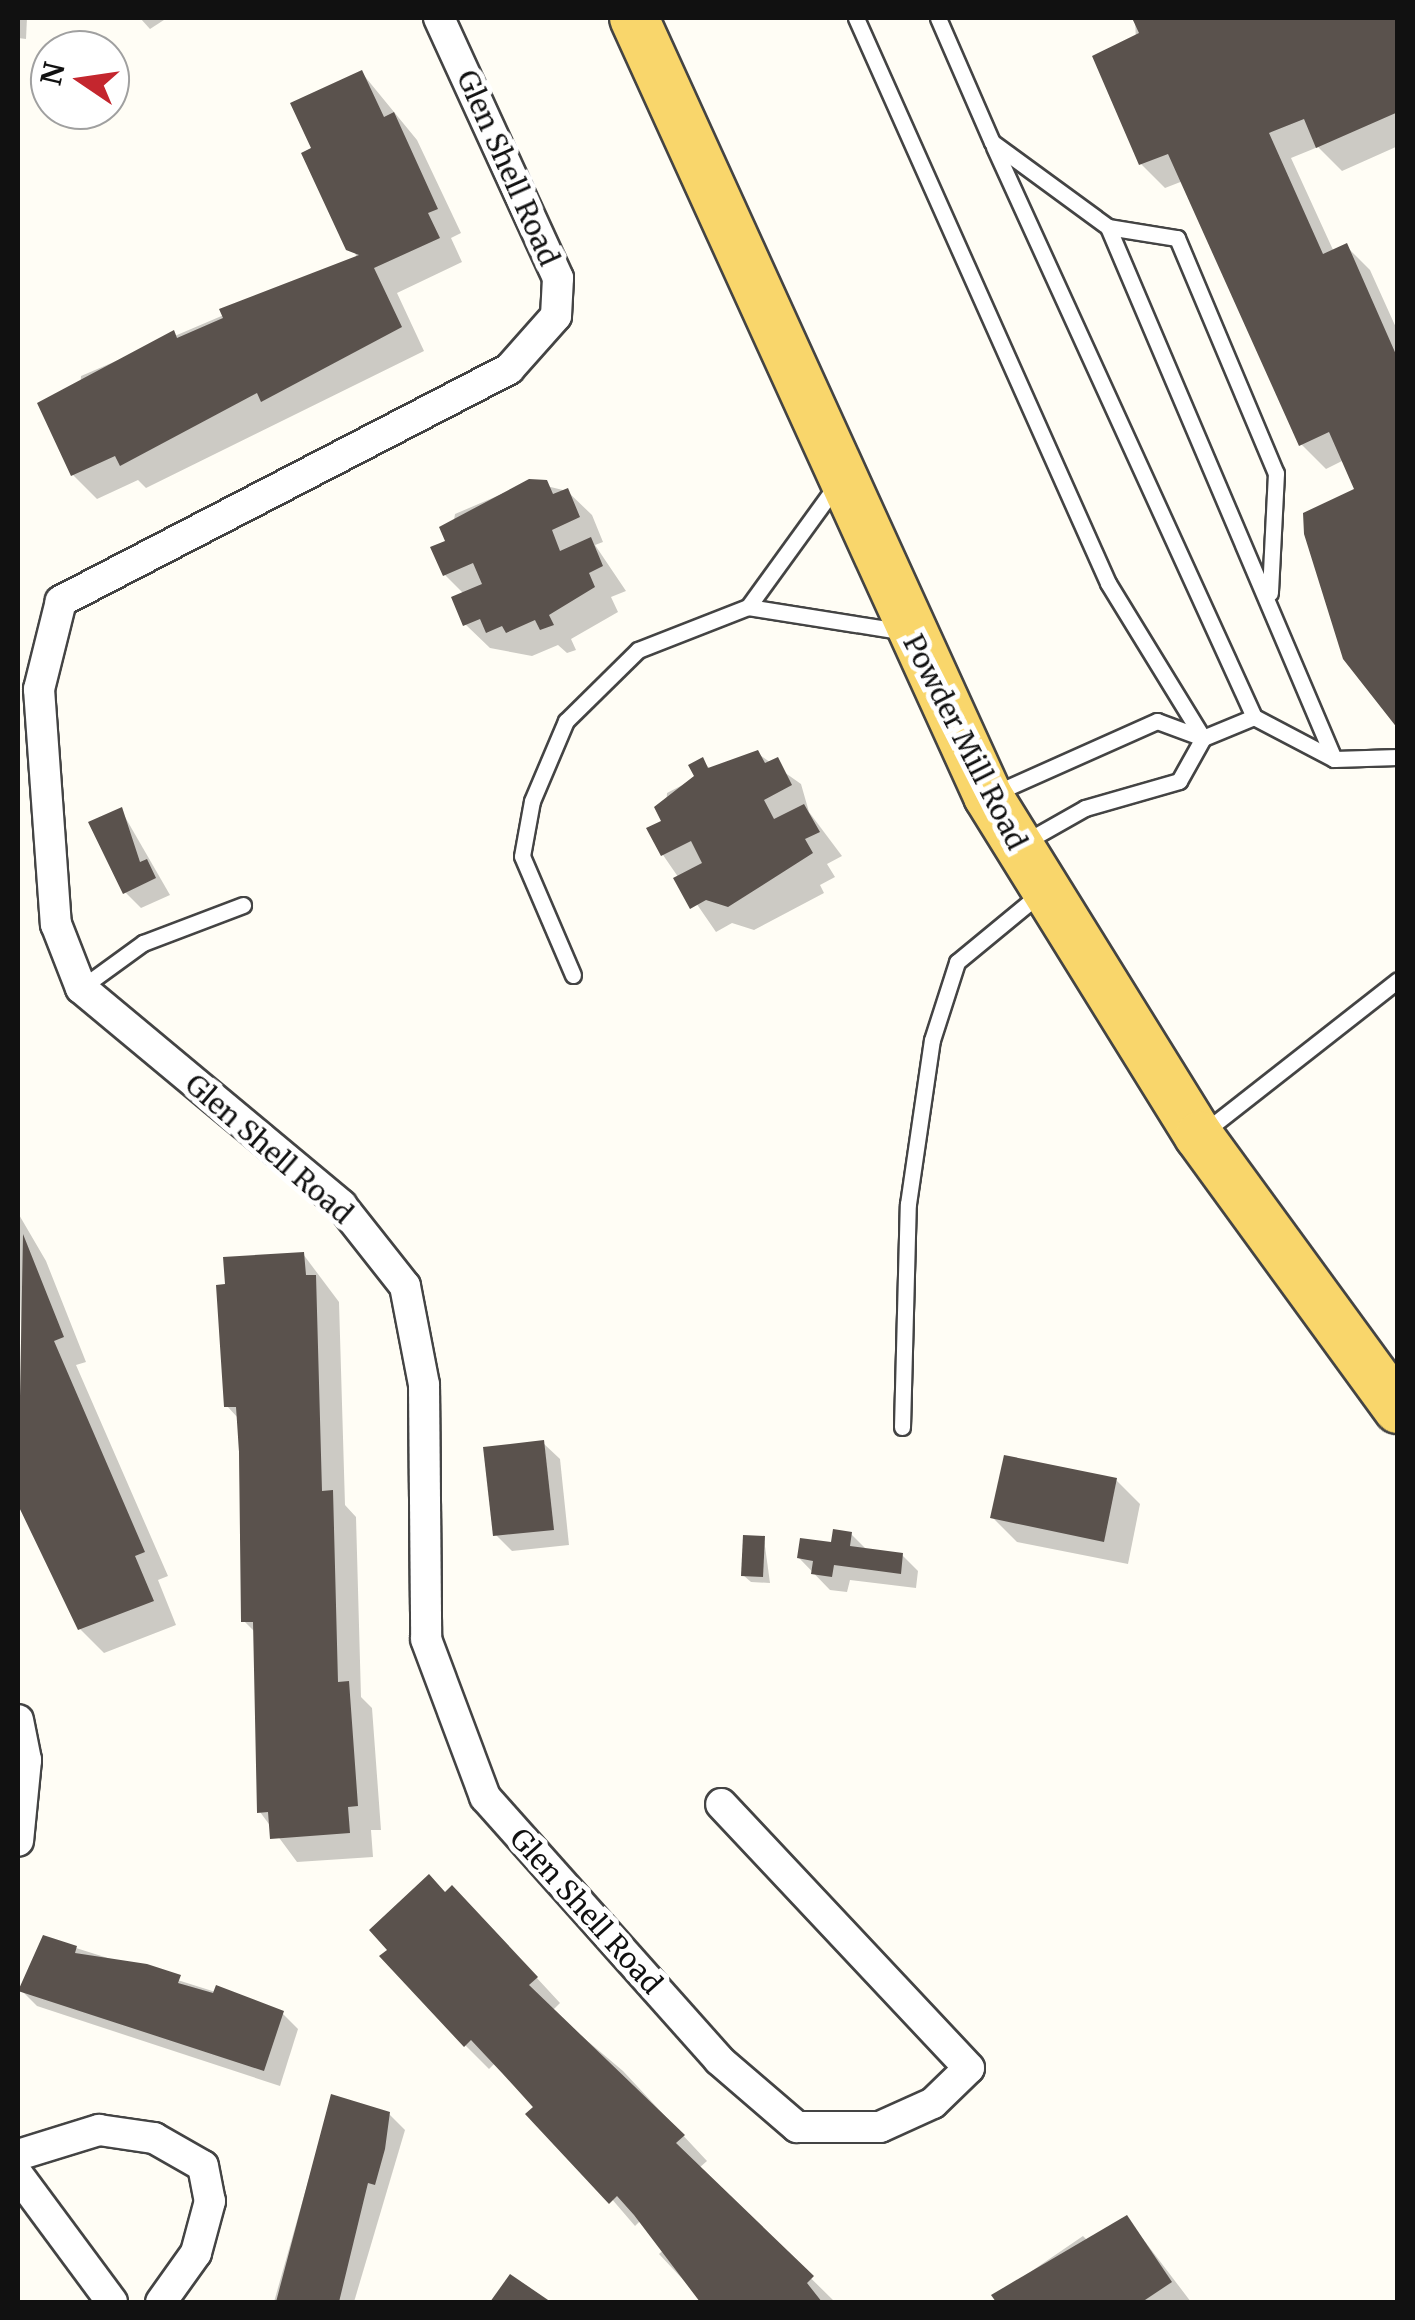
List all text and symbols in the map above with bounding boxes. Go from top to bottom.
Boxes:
north arrow [30,30,130,130]
text: N [33,59,73,89]
street label: Glen Shell Road [450,65,566,271]
street label: Powder Mill Road [896,629,1034,855]
street label: Glen Shell Road [179,1067,359,1231]
street label: Glen Shell Road [503,1822,669,2000]

